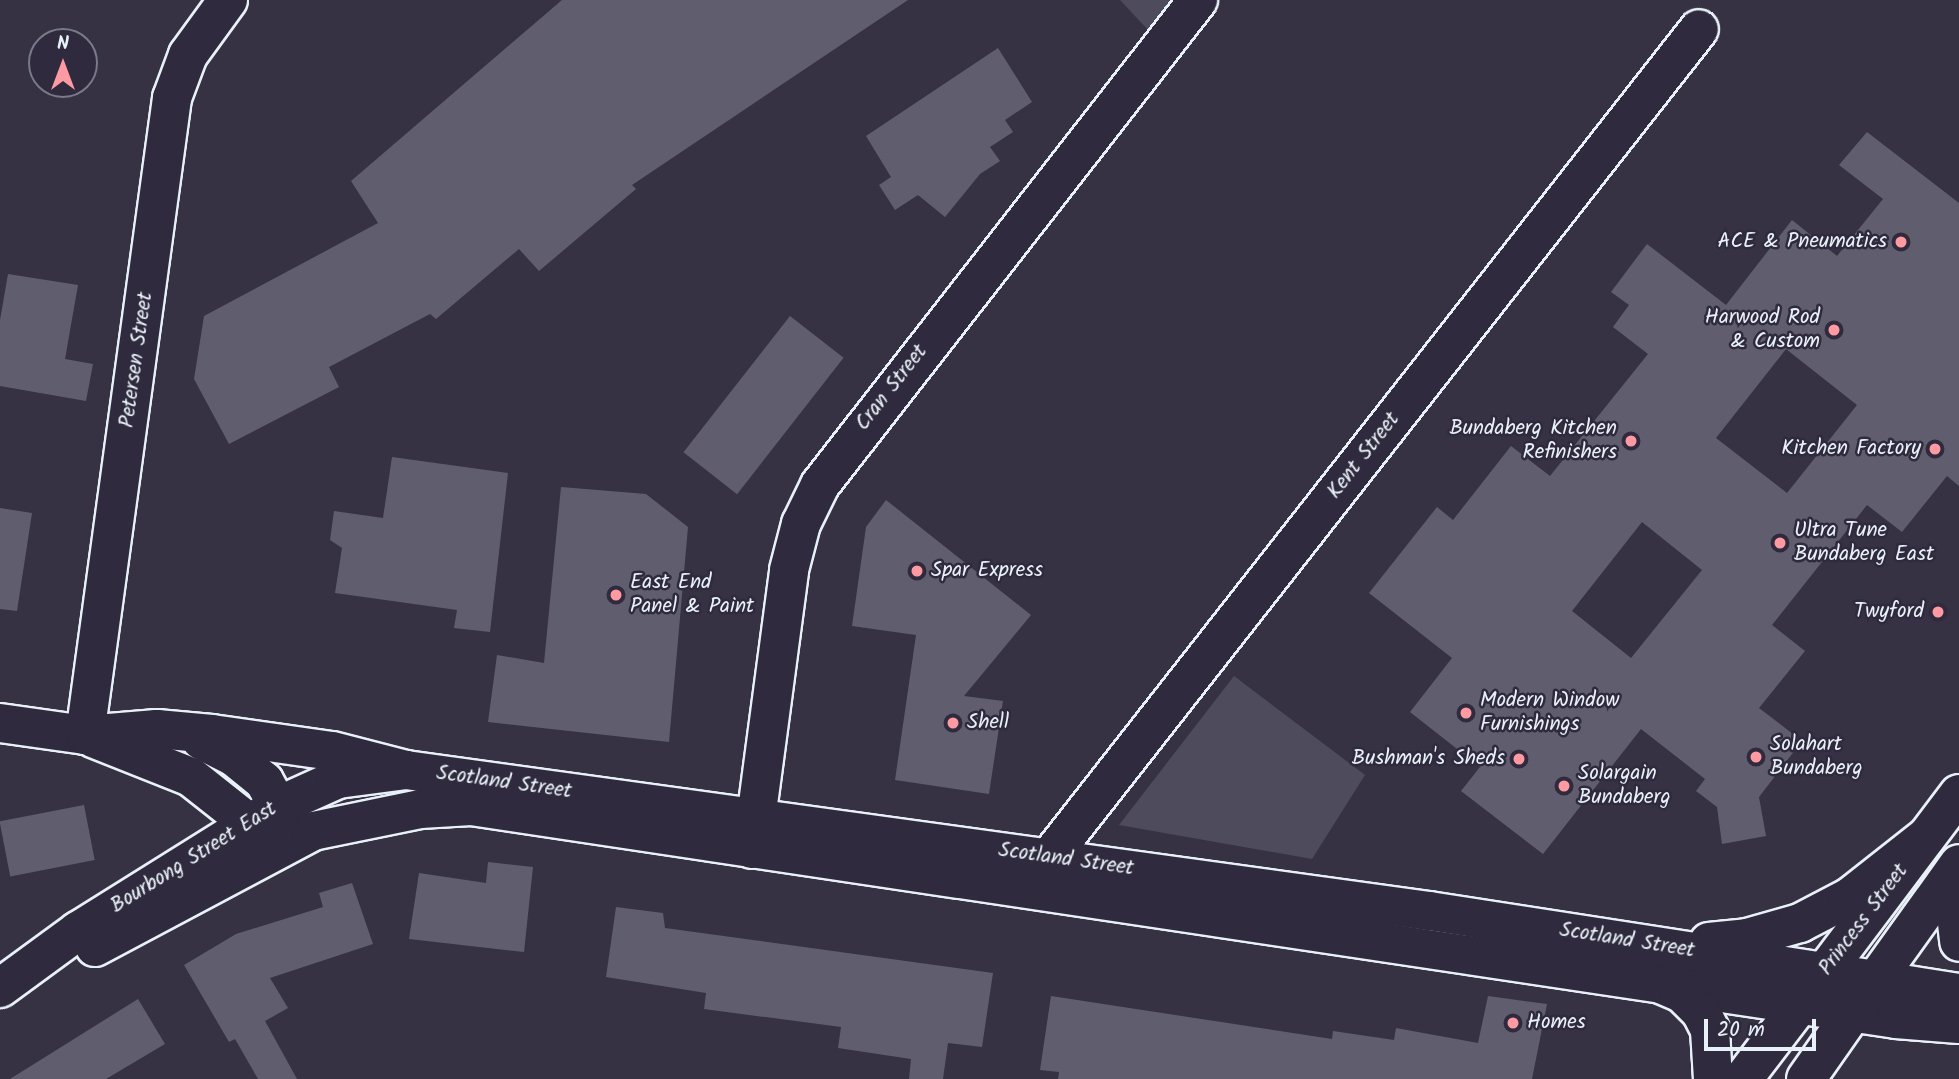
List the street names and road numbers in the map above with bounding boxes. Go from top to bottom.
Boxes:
street label: Petersen Street [115,291,159,429]
street label: Cran Street [851,340,933,436]
street label: Kent Street [1322,408,1406,504]
street label: Scotland Street [435,761,573,805]
street label: Bourbong Street East [106,797,282,919]
street label: Scotland Street [997,838,1135,882]
street label: Princess Street [1814,859,1914,981]
street label: Scotland Street [1558,918,1696,964]

